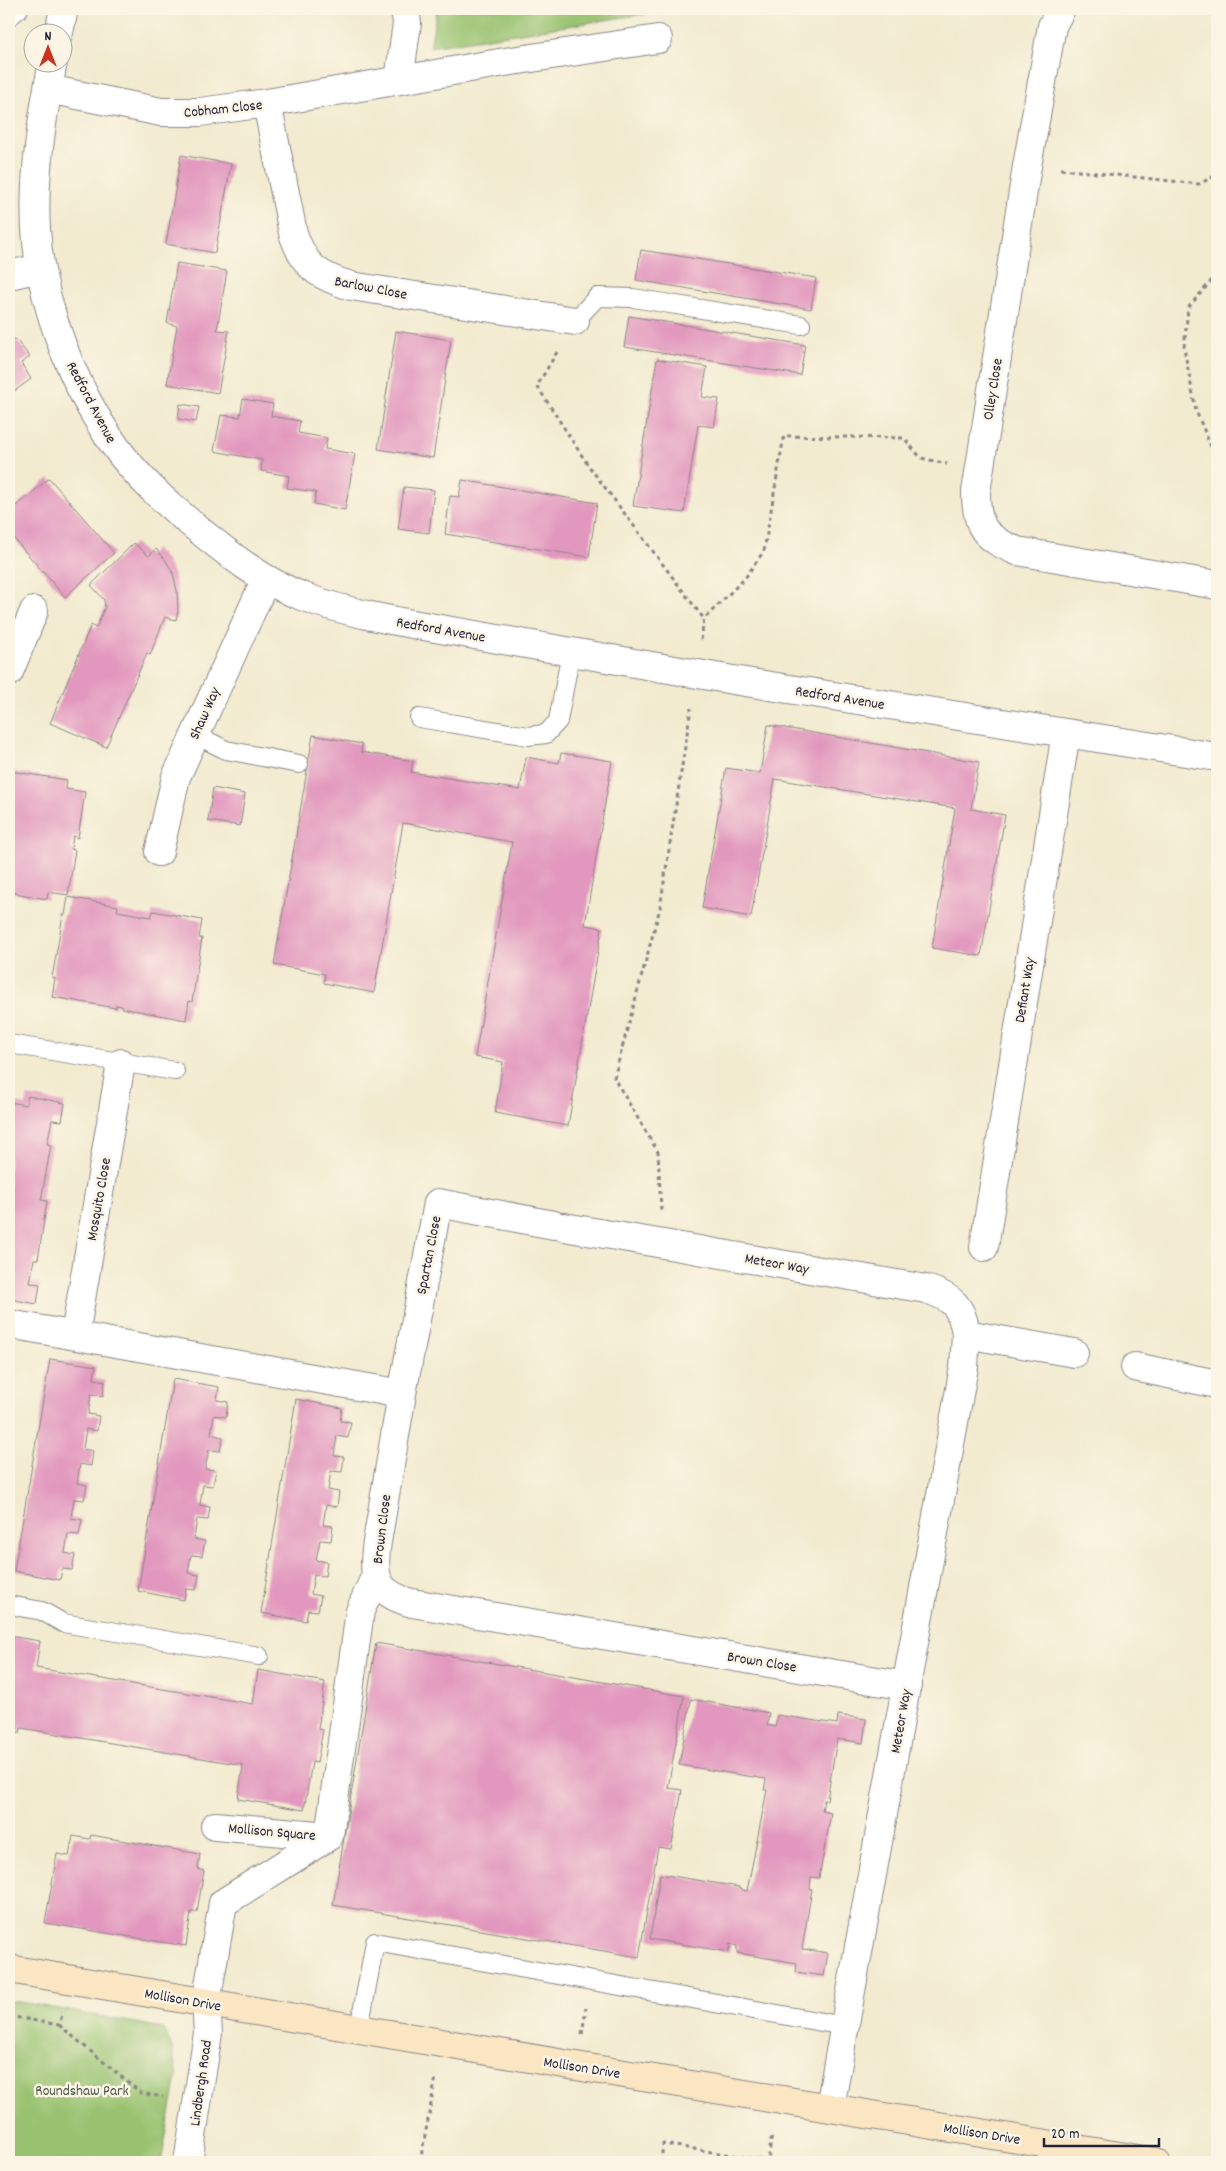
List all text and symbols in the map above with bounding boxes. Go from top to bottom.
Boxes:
north arrow [22,22,72,72]
text: N [45,27,52,47]
street label: Cobham Close [183,95,264,125]
street label: Barlow Close [332,271,409,307]
street label: Olley Close [978,356,1010,422]
street label: Redford Avenue [59,358,121,448]
street label: Redford Avenue [394,612,487,650]
street label: Redford Avenue [794,681,886,717]
street label: Shaw Way [185,683,228,744]
street label: Defiant Way [1010,955,1042,1025]
street label: Mosquito Close [82,1156,118,1243]
street label: Spartan Close [412,1214,448,1297]
street label: Meteor Way [743,1248,811,1282]
street label: Brown Close [368,1493,398,1565]
street label: Brown Close [725,1647,798,1679]
street label: Meteor Way [885,1687,919,1755]
street label: Mollison Square [227,1818,317,1848]
street label: Mollison Drive [143,1983,223,2019]
street label: Lindbergh Road [185,2039,219,2128]
street label: Mollison Drive [542,2052,622,2086]
park label: Roundshaw Park [35,2081,129,2103]
scale bar [1044,2116,1158,2148]
street label: Mollison Drive [942,2118,1022,2152]
text: 20 m [1051,2124,1079,2146]

